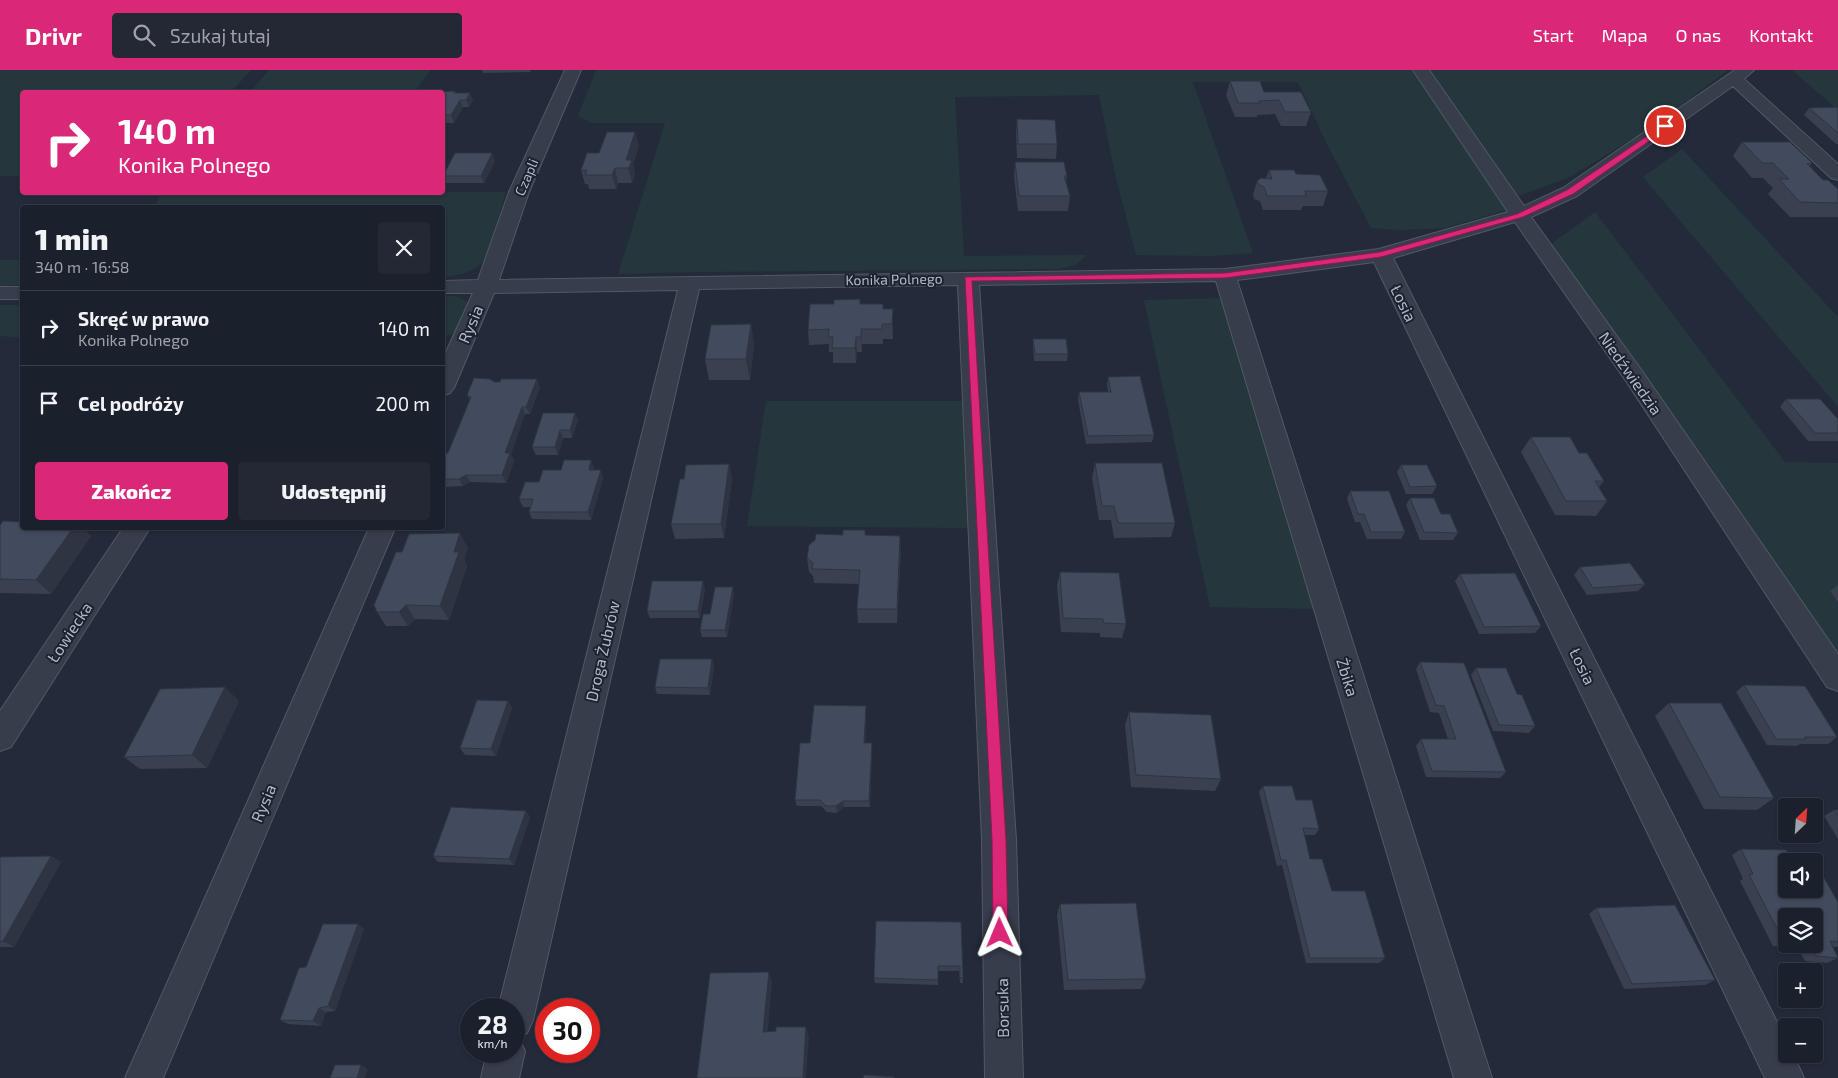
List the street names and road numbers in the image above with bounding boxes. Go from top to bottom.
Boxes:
street label: Czapli [511,156,541,198]
street label: Konika Polnego [845,270,943,288]
street label: Łosia [1387,282,1421,324]
street label: Rysia [454,302,486,346]
street label: Niedźwiedzia [1595,328,1667,418]
street label: Łowiecka [43,598,95,666]
street label: Droga Żubrów [581,599,623,703]
street label: Łosia [1566,645,1600,687]
street label: Żbika [1333,656,1363,698]
street label: Rysia [247,781,279,825]
street label: Borsuka [992,978,1012,1038]

